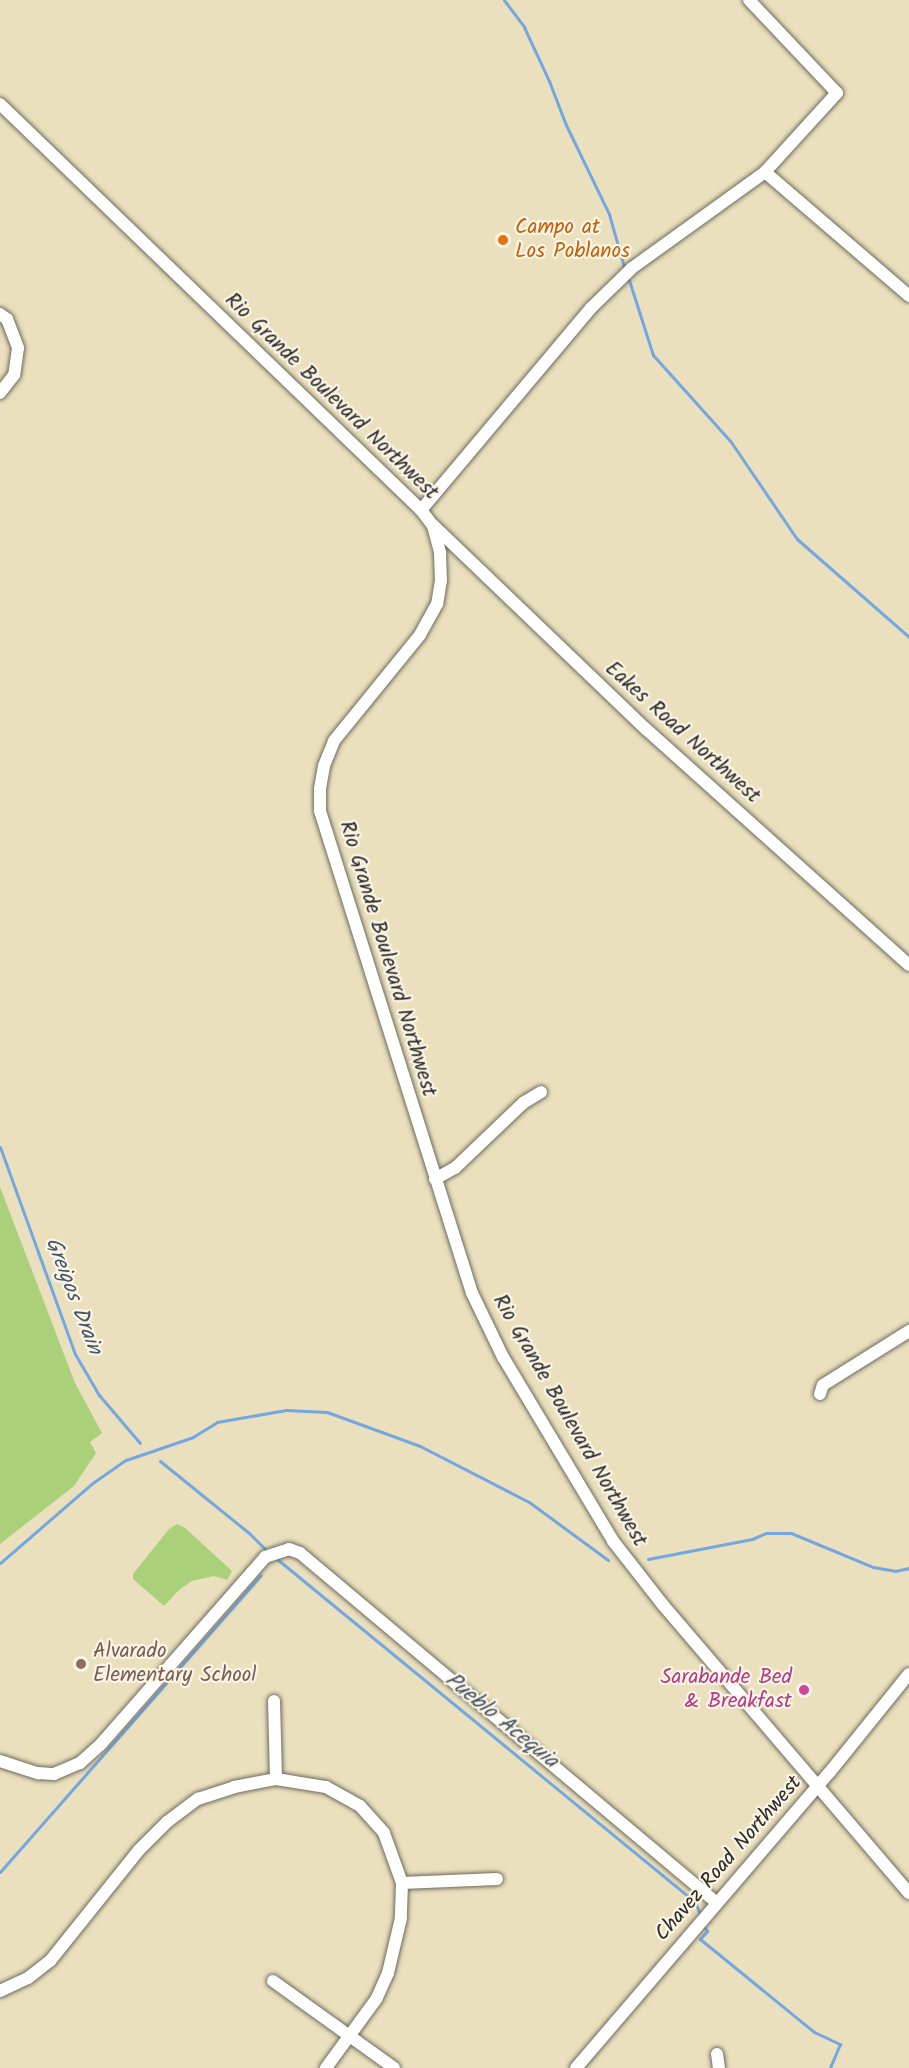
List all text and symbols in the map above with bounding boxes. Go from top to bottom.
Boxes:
place label: Campo at Los Poblanos [515,215,630,265]
marker: Campo at Los Poblanos [496,233,510,247]
street label: Rio Grande Boulevard Northwest [219,288,443,506]
street label: Eakes Road Northwest [599,657,765,809]
street label: Rio Grande Boulevard Northwest [333,818,441,1100]
water label: Greigos Drain [39,1234,107,1358]
street label: Rio Grande Boulevard Northwest [486,1290,652,1552]
place label: Alvarado Elementary School [93,1639,256,1689]
marker: Alvarado Elementary School [74,1657,88,1671]
place label: Sarabande Bed & Breakfast [660,1665,792,1715]
water label: Pueblo Acequia [439,1667,563,1775]
marker: Sarabande Bed & Breakfast [797,1683,811,1697]
street label: Chavez Road Northwest [650,1771,808,1947]

